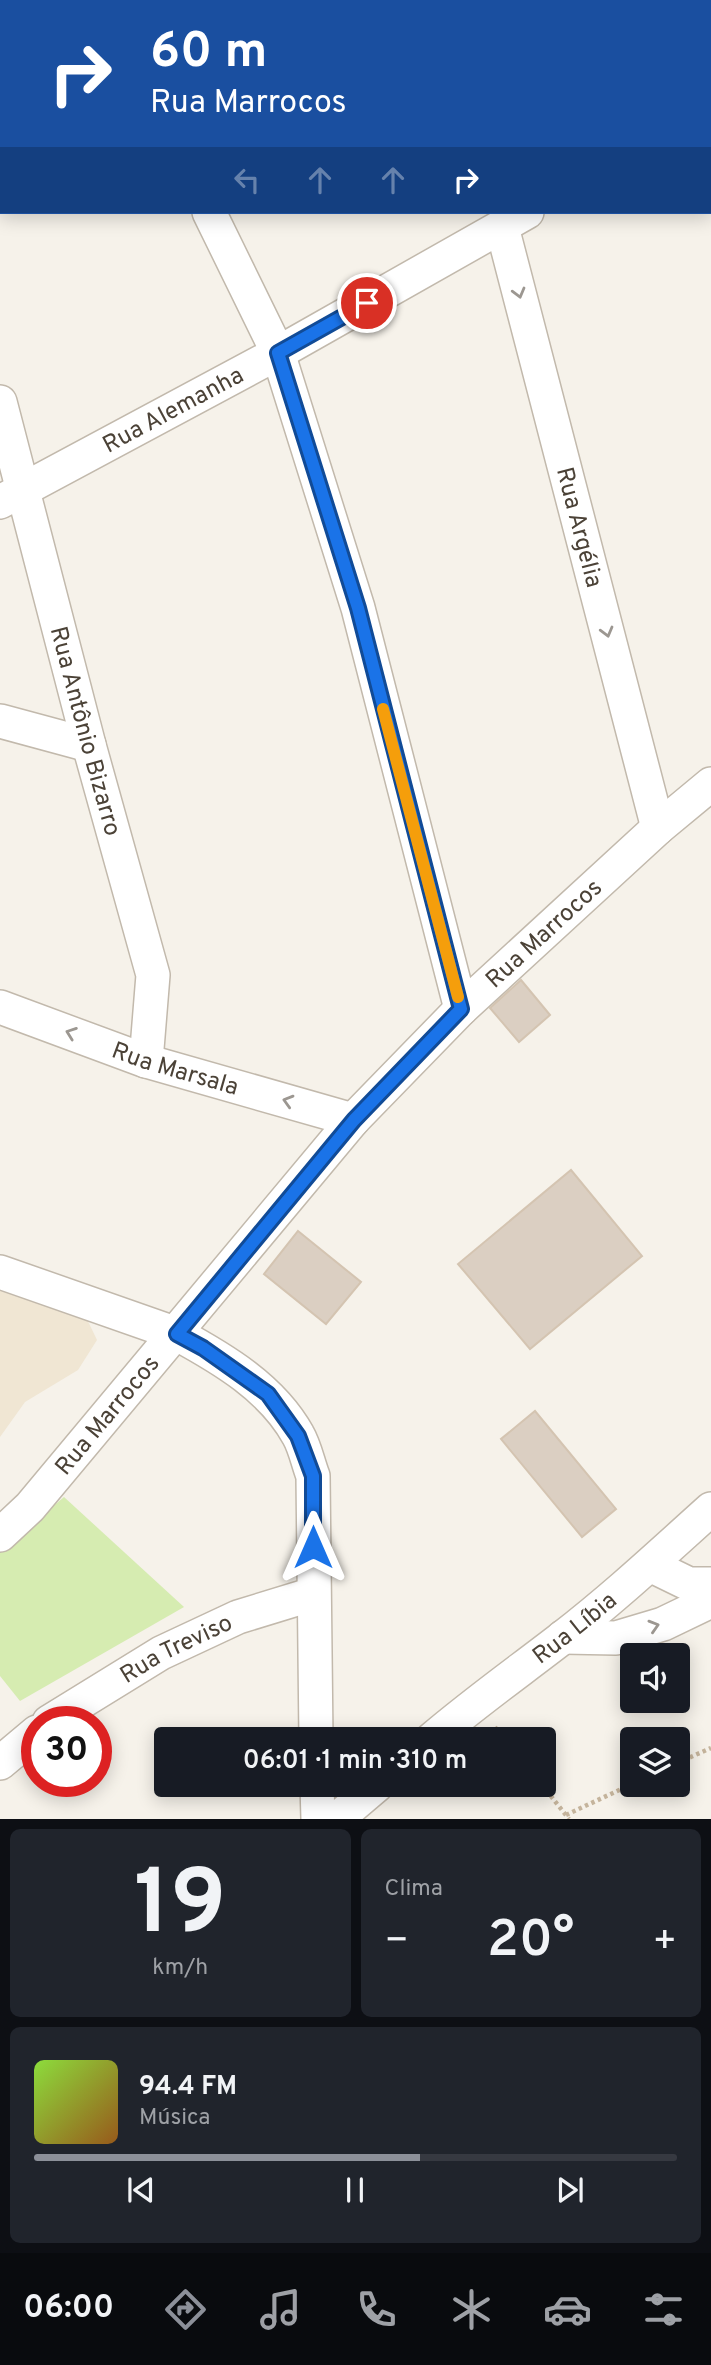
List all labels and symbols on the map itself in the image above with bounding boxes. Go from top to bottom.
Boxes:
pin [337,273,397,333]
one-way arrow [511,287,525,299]
street label: Rua Alemanha [98,361,249,461]
street label: Rua Argélia [548,464,608,591]
street label: Rua Antônio Bizarro [42,624,127,840]
one-way arrow [599,626,613,638]
street label: Rua Marrocos [480,874,609,996]
one-way arrow [65,1027,77,1041]
street label: Rua Marsala [107,1037,242,1104]
one-way arrow [282,1095,294,1109]
street label: Rua Marrocos [50,1350,167,1482]
position arrow [276,1510,350,1584]
street label: Rua Líbia [527,1587,624,1672]
street label: Rua Treviso [115,1609,238,1692]
one-way arrow [648,1620,660,1635]
speed limit sign: 30 [21,1706,112,1797]

